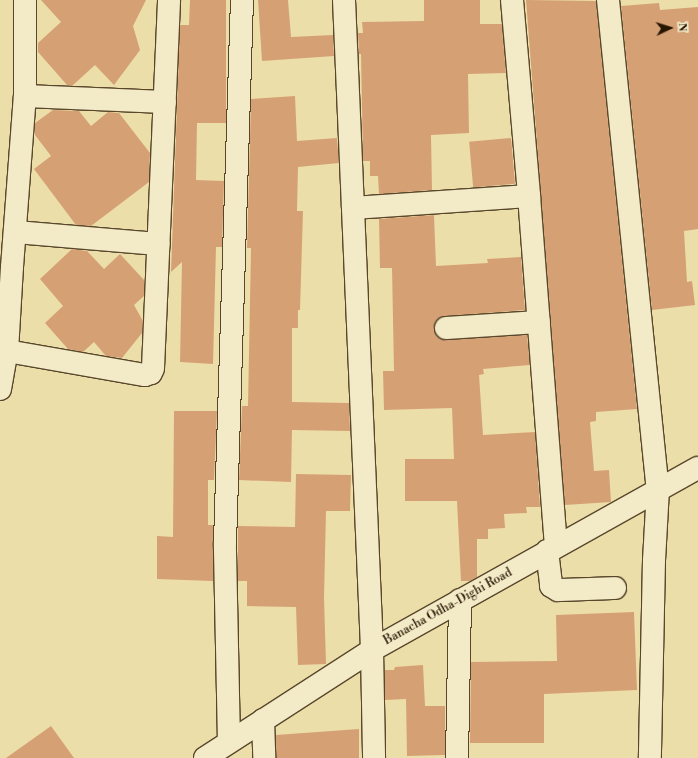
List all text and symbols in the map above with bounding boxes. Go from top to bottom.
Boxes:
north arrow [650,8,690,48]
text: N [675,22,689,32]
street label: Banacha Odha-Dighi Road [381,566,515,648]

